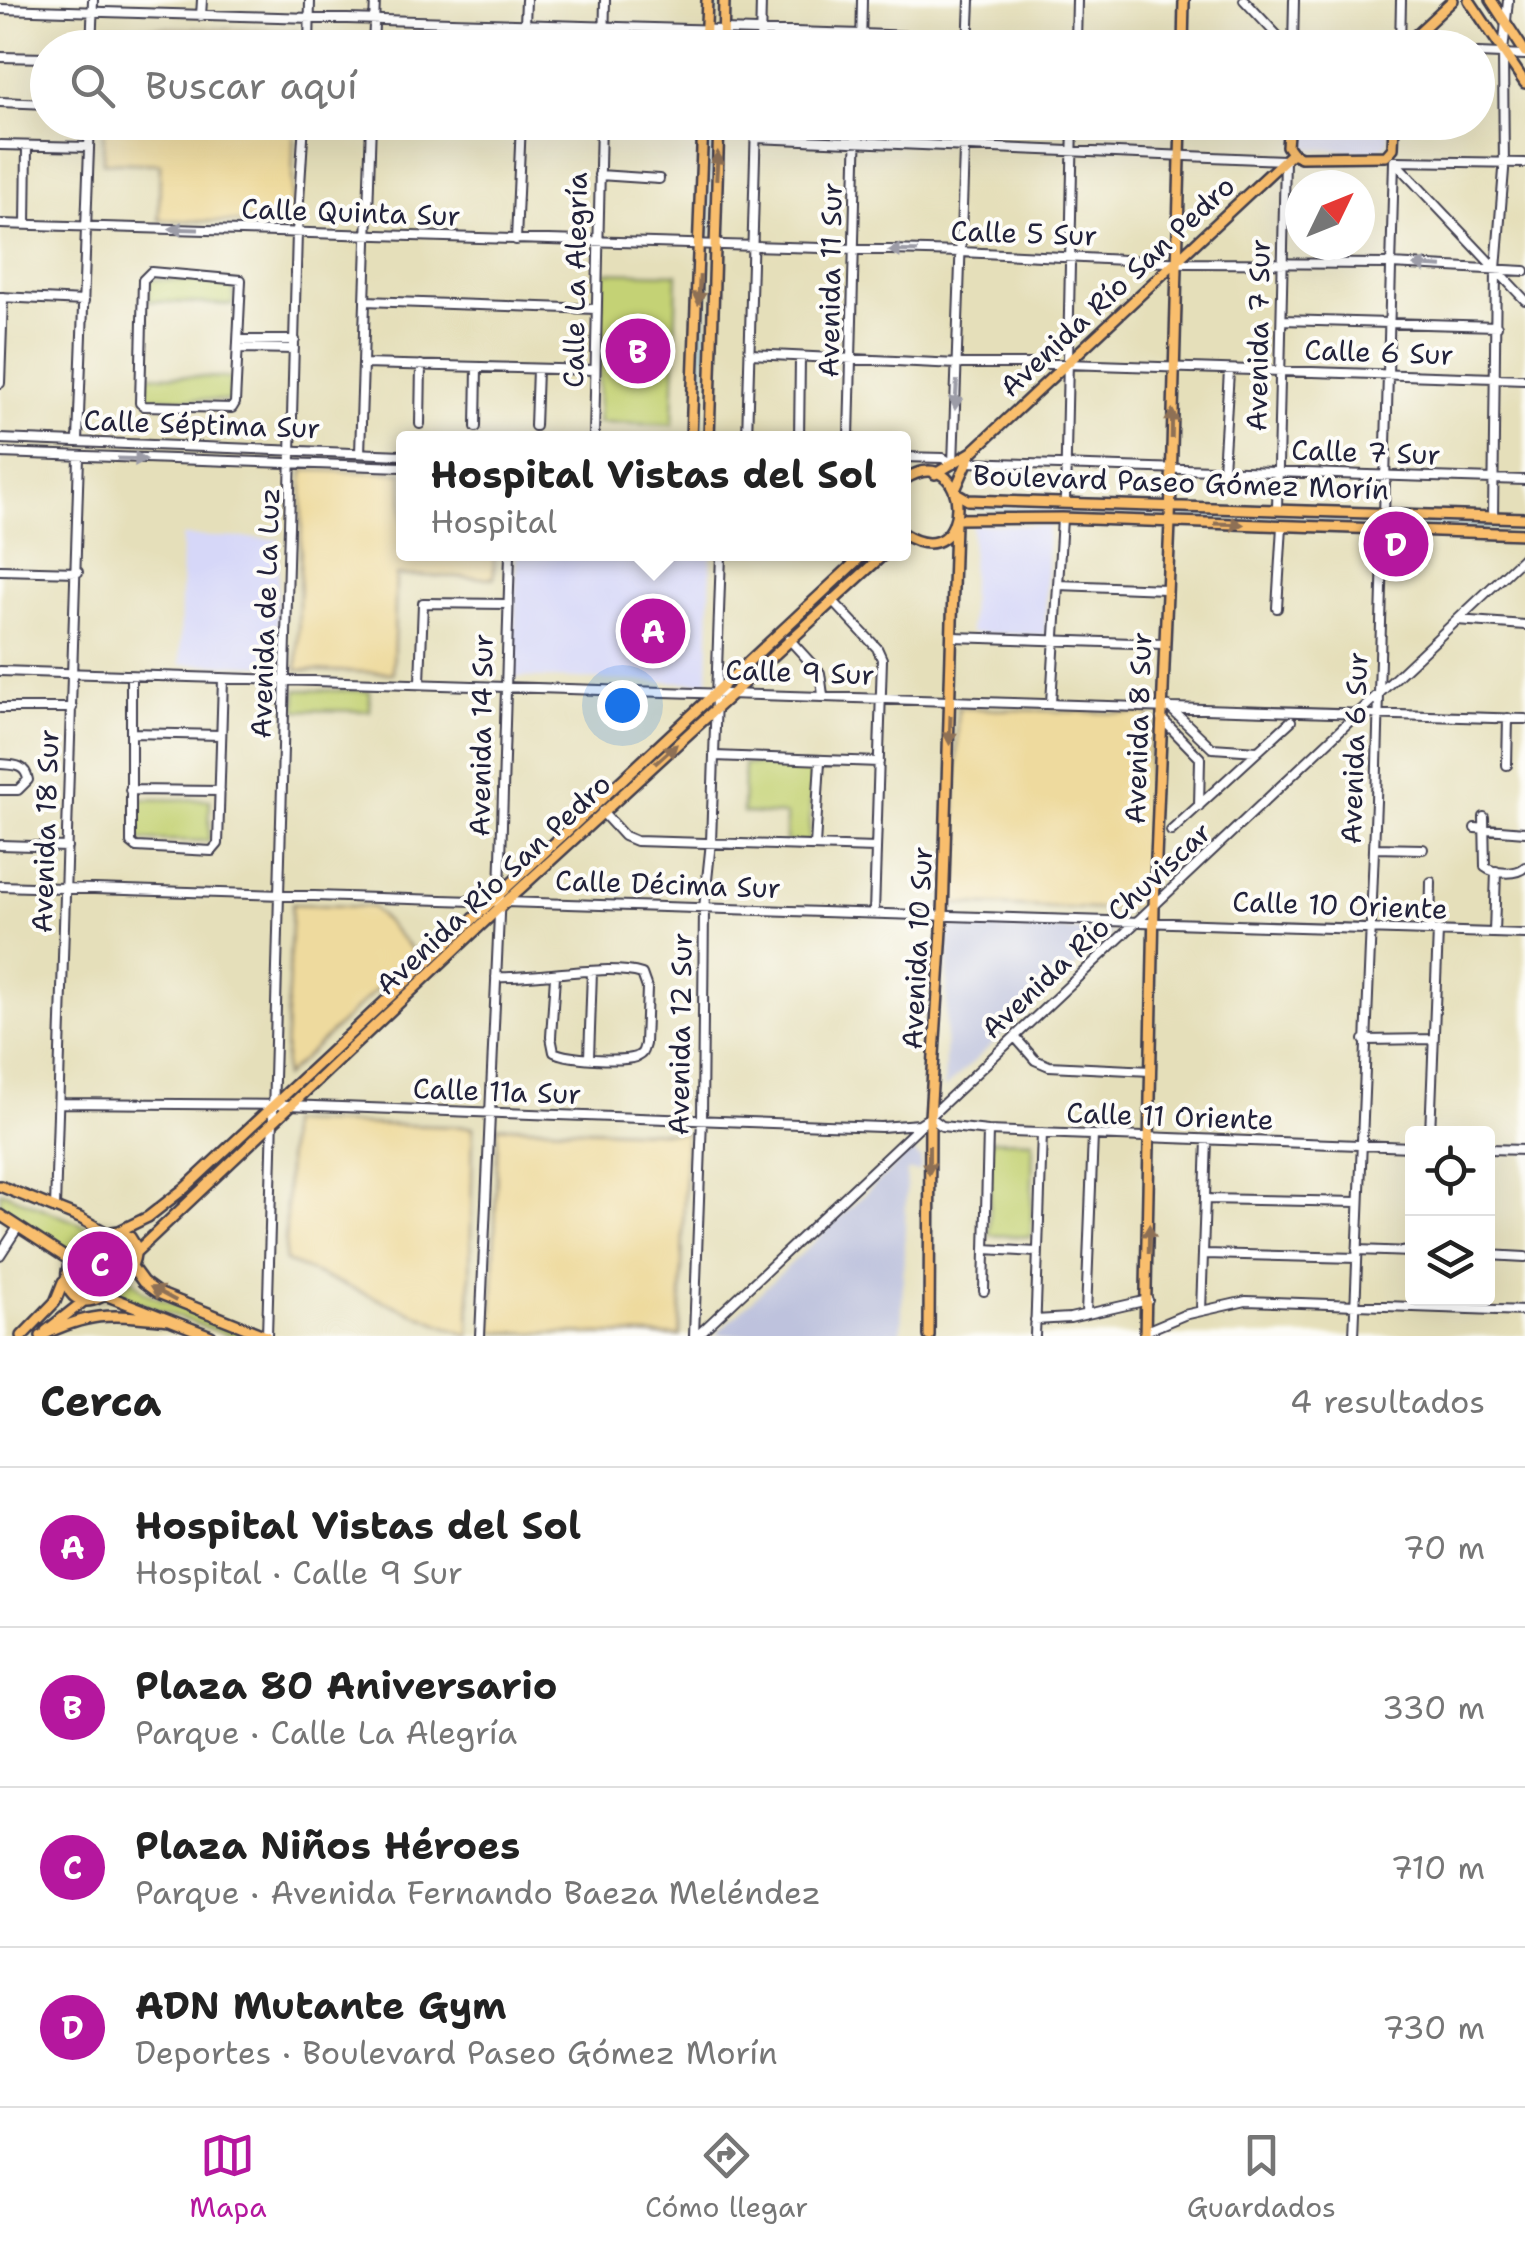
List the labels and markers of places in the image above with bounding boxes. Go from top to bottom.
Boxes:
pin: B [606,314,670,388]
pin: D [1364,506,1428,582]
pin: A [620,594,686,668]
pin: C [68,1226,132,1302]

